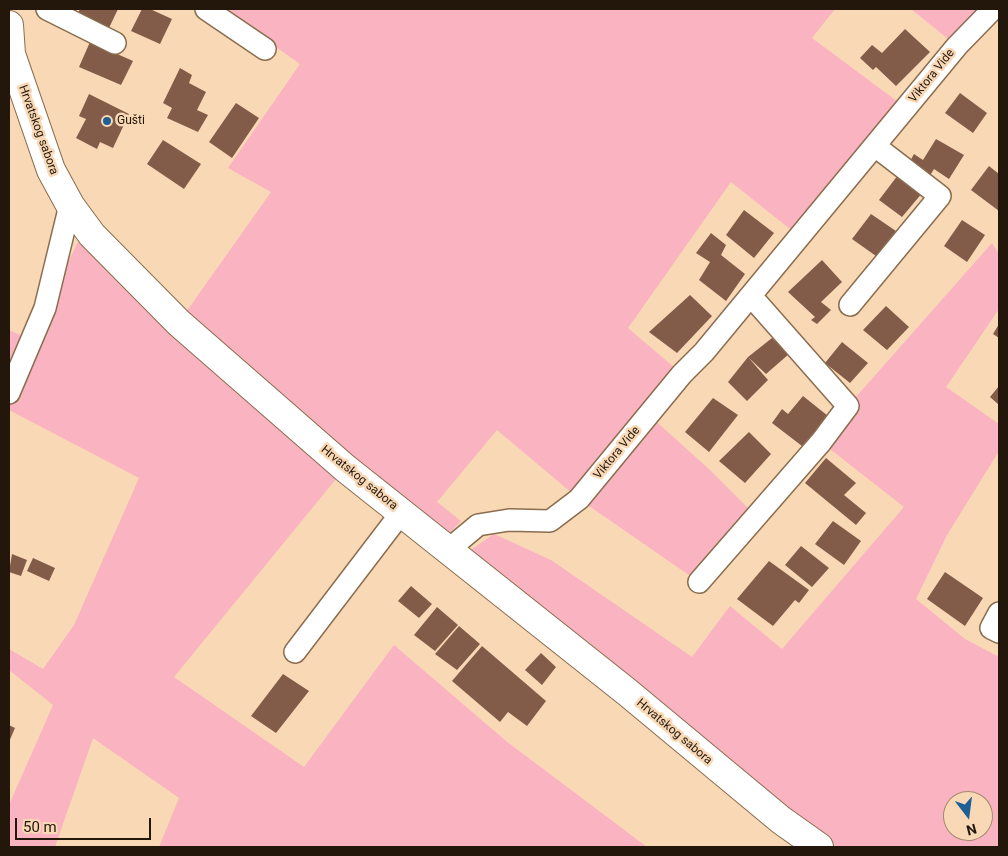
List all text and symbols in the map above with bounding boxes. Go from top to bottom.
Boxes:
street label: Viktora Vide [906,46,958,106]
street label: Hrvatskog sabora [15,83,61,177]
place label: Gušti [117,114,145,128]
marker: Gušti [101,115,113,127]
street label: Viktora Vide [591,424,643,482]
street label: Hrvatskog sabora [318,443,400,513]
street label: Hrvatskog sabora [633,696,715,768]
north arrow [943,791,993,841]
scale bar [18,808,154,840]
text: 50 m [23,818,57,836]
text: N [965,821,978,839]

